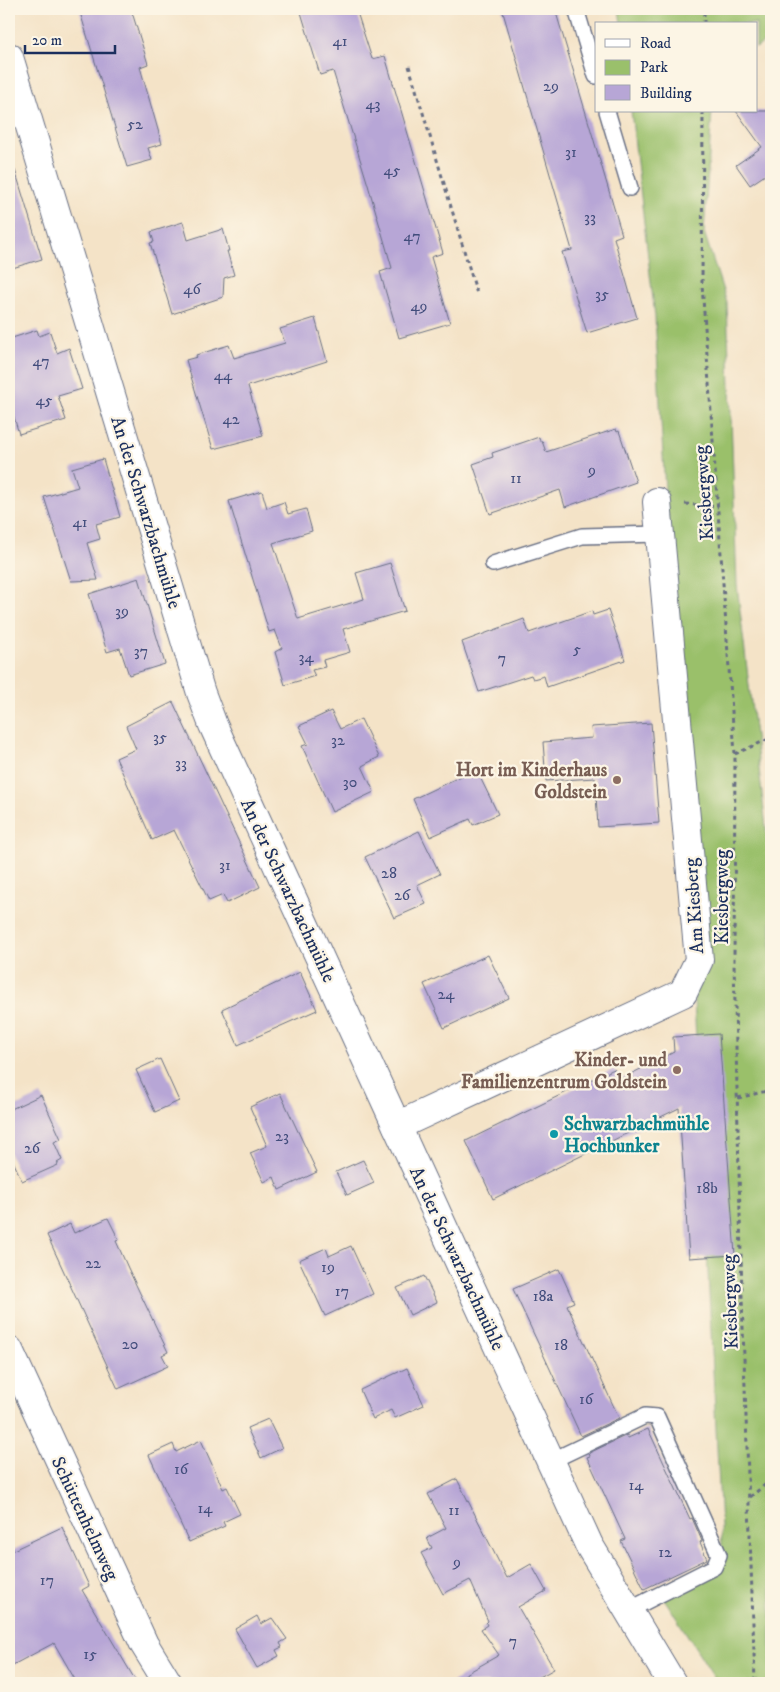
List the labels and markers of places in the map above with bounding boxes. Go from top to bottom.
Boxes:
place label: Hort im Kinderhaus Goldstein [456,759,608,804]
marker: Hort im Kinderhaus Goldstein [611,774,623,786]
place label: Kinder- und Familienzentrum Goldstein [461,1049,668,1094]
marker: Kinder- und Familienzentrum Goldstein [671,1064,683,1076]
place label: Schwarzbachmühle Hochbunker [564,1113,710,1158]
marker: Schwarzbachmühle Hochbunker [548,1128,560,1140]

